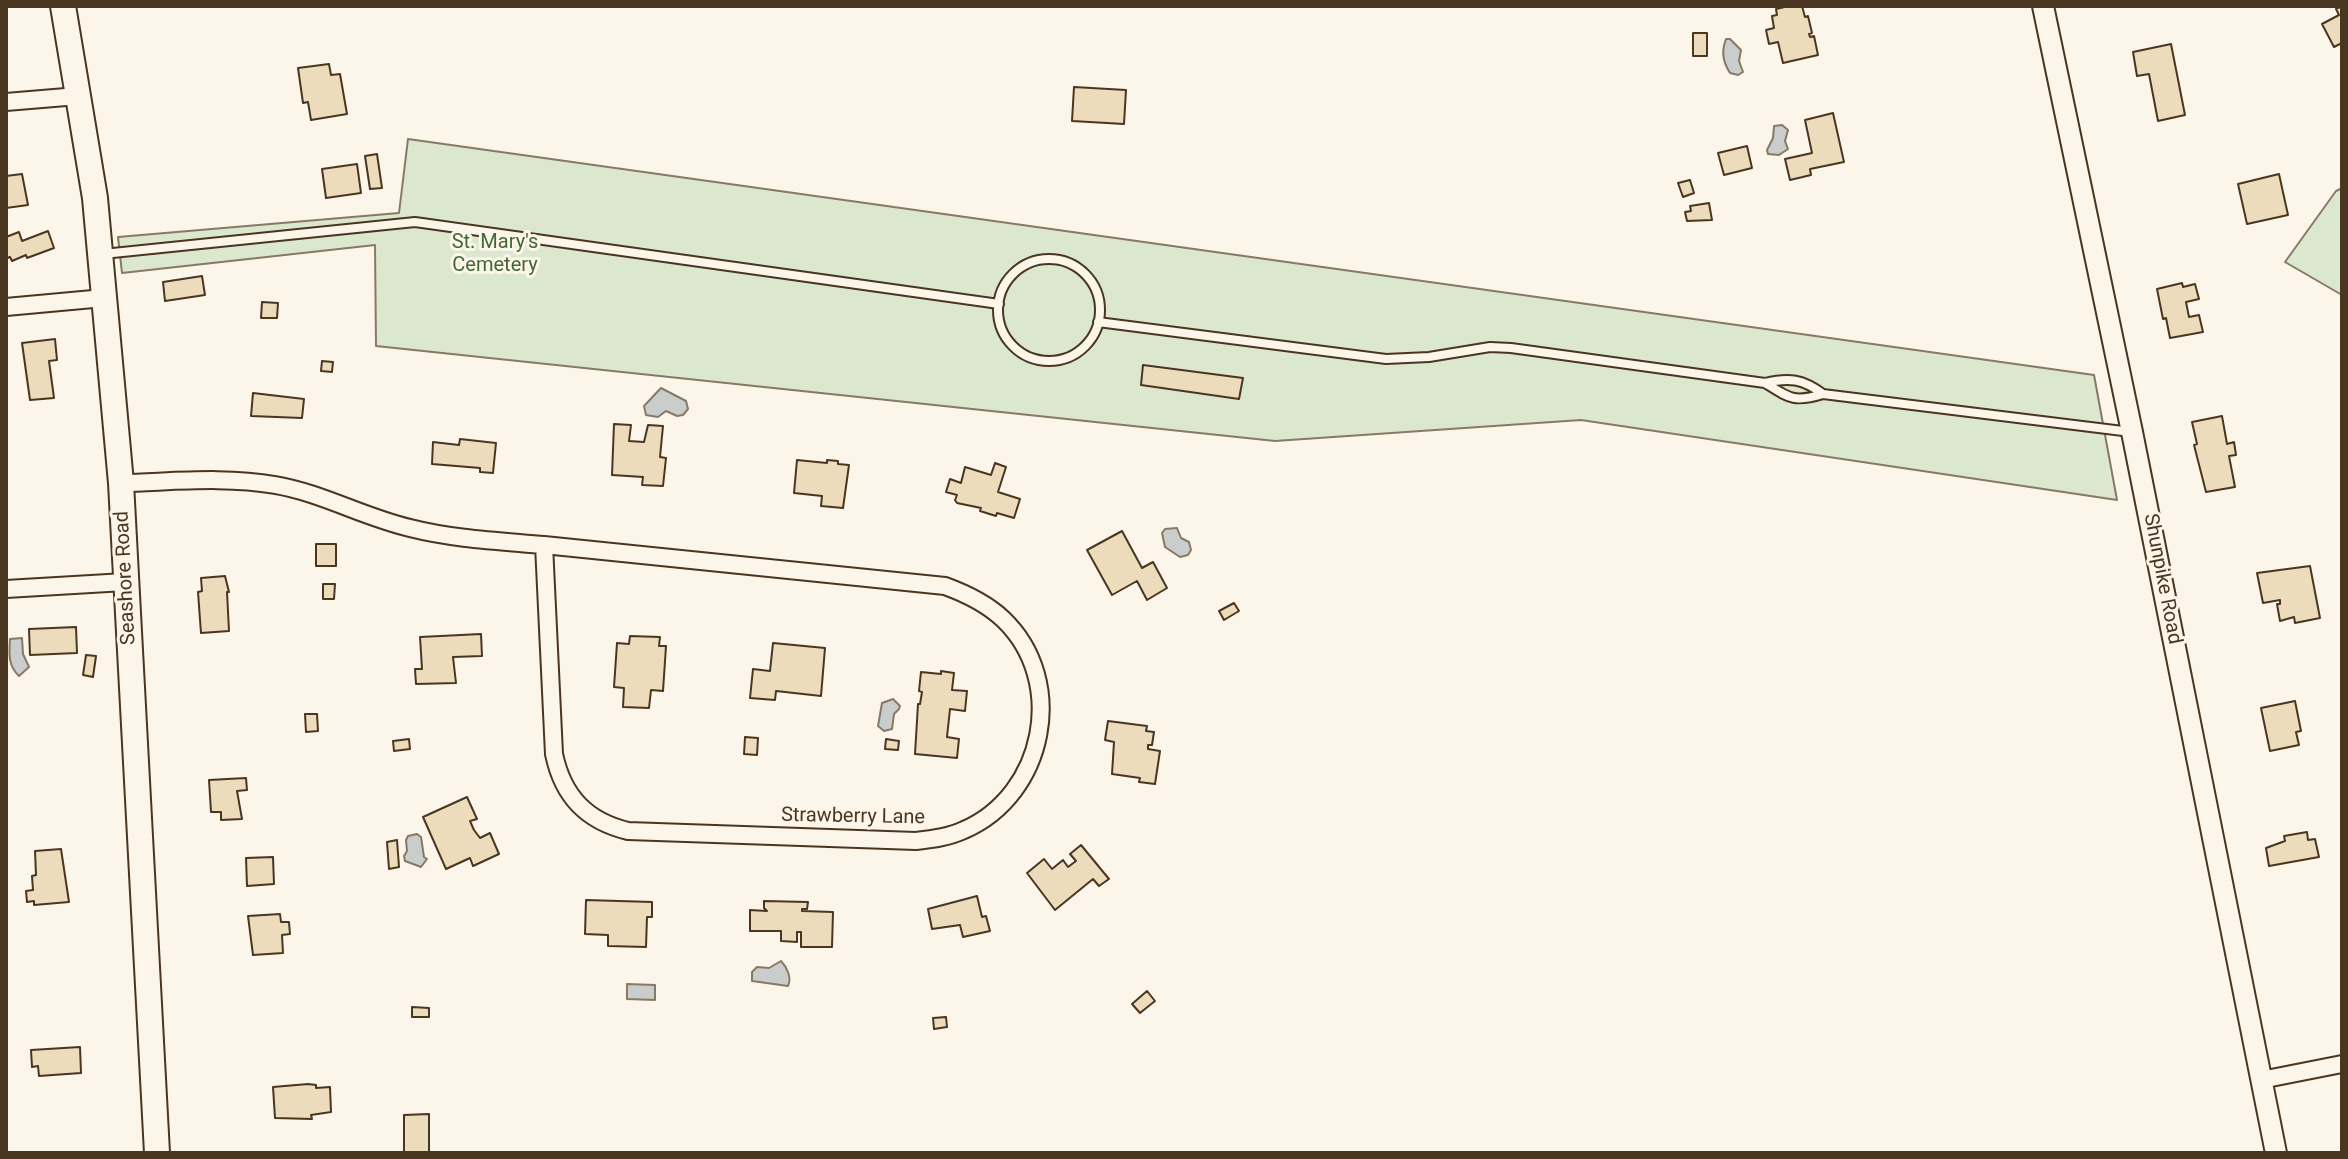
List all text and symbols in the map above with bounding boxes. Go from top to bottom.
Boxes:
park label: St. Mary's Cemetery [452,231,538,278]
street label: Seashore Road [111,510,141,646]
street label: Shunpike Road [2138,512,2186,646]
street label: Strawberry Lane [781,804,925,830]

